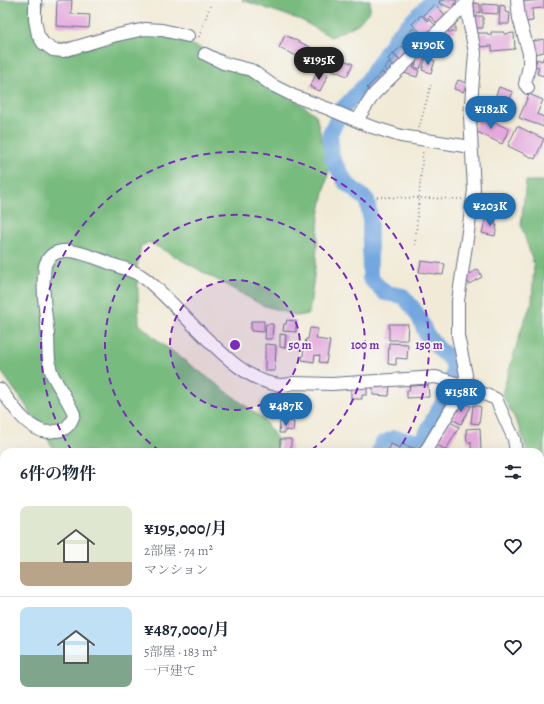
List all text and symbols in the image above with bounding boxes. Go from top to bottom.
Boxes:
pin: ¥190K [400,32,456,66]
text: ¥190K [411,36,445,53]
pin: ¥195K [291,47,347,81]
text: ¥195K [303,51,335,68]
pin: ¥182K [463,96,519,130]
text: ¥182K [474,100,508,117]
pin: ¥203K [462,193,518,227]
text: ¥203K [473,197,507,214]
text: 50 m [288,337,312,353]
text: 100 m [351,337,379,353]
text: 150 m [415,337,443,353]
centre of rings [228,338,242,352]
pin: ¥158K [433,379,489,413]
text: ¥158K [445,383,477,400]
pin: ¥487K [258,393,314,427]
text: ¥487K [269,397,303,414]
icon: filters [502,461,524,483]
text: 6件の物件 [20,462,96,485]
text: ¥195,000/月 [144,517,228,540]
icon: home [52,522,100,570]
icon: heart [502,535,524,557]
text: 2部屋 · 74 m² [144,542,213,559]
text: マンション [144,561,208,578]
text: ¥487,000/月 [144,618,230,641]
icon: home [52,623,100,671]
icon: heart [502,636,524,658]
text: 5部屋 · 183 m² [144,643,217,660]
text: 一戸建て [144,662,196,679]

